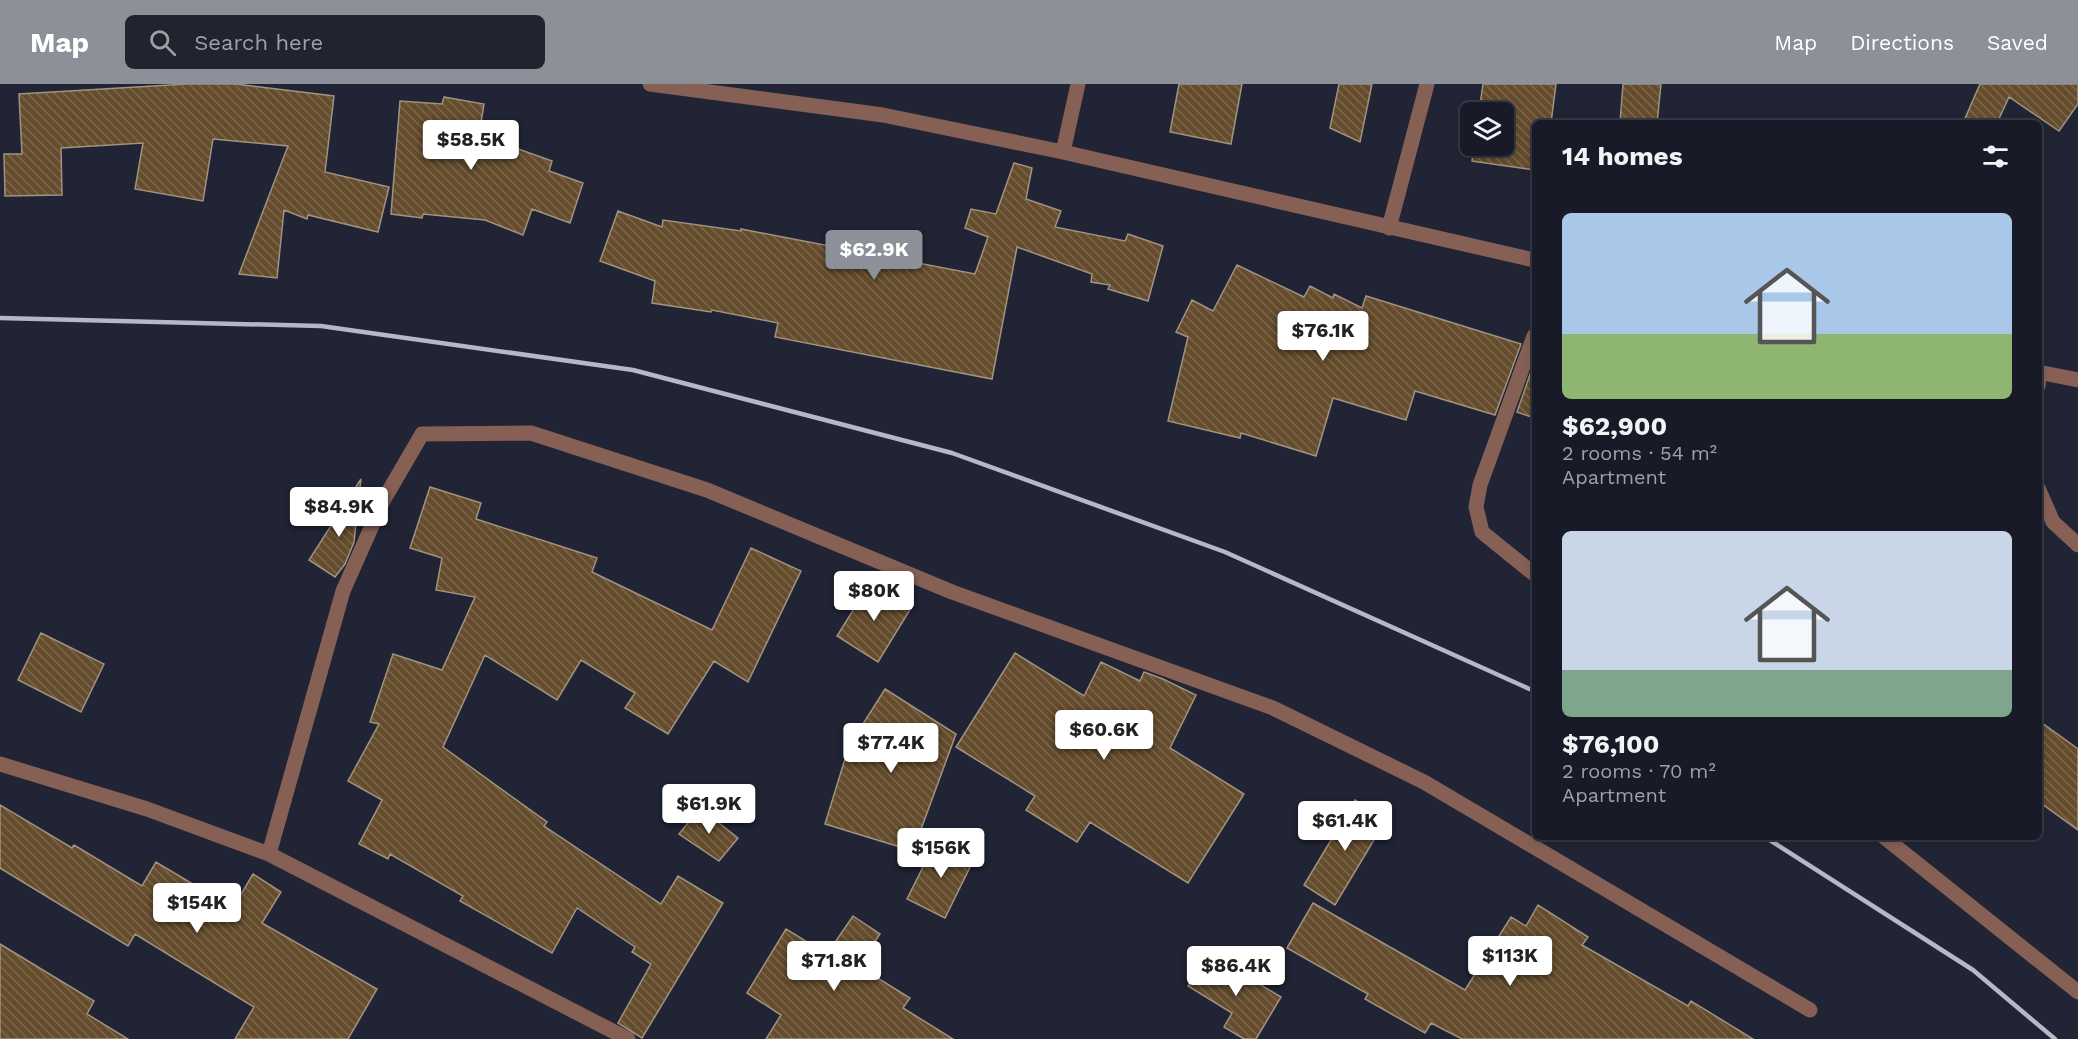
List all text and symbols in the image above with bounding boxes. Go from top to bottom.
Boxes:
search box [125,15,545,69]
text: Map [30,26,89,59]
icon: search [146,26,179,59]
text: Search here [194,30,323,55]
text: Map [1774,30,1817,55]
text: Directions [1850,30,1954,55]
text: Saved [1987,30,2048,55]
map controls [1460,102,1514,156]
button: layers [1460,102,1514,156]
pin: $58.5K [422,120,520,171]
text: $58.5K [437,127,505,151]
icon: filters [1979,140,2012,173]
text: 14 homes [1562,141,1683,171]
pin: $62.9K [825,230,923,281]
text: $62.9K [839,237,909,261]
icon: home [1733,252,1841,360]
pin: $76.1K [1274,311,1372,362]
text: $76.1K [1291,318,1355,342]
text: $62,900 [1562,411,1667,441]
text: 2 rooms · 54 m² [1562,441,1717,465]
text: Apartment [1562,465,1666,489]
pin: $84.9K [290,487,388,538]
text: $84.9K [304,494,374,518]
icon: home [1733,570,1841,678]
pin: $80K [838,571,910,622]
text: $80K [848,578,900,602]
pin: $60.6K [1055,710,1153,761]
text: $60.6K [1069,717,1139,741]
pin: $77.4K [842,723,940,774]
text: $76,100 [1562,729,1659,759]
text: $77.4K [857,730,925,754]
text: 2 rooms · 70 m² [1562,759,1716,783]
text: Apartment [1562,783,1666,807]
pin: $61.9K [660,784,758,835]
text: $61.9K [676,791,742,815]
pin: $61.4K [1296,801,1394,852]
text: $61.4K [1312,808,1378,832]
pin: $156K [899,828,983,879]
text: $156K [911,835,971,859]
pin: $154K [155,883,239,934]
text: $154K [167,890,227,914]
pin: $113K [1468,936,1552,987]
pin: $71.8K [785,941,883,992]
text: $113K [1482,943,1538,967]
pin: $86.4K [1187,946,1285,997]
text: $71.8K [801,948,867,972]
text: $86.4K [1201,953,1271,977]

